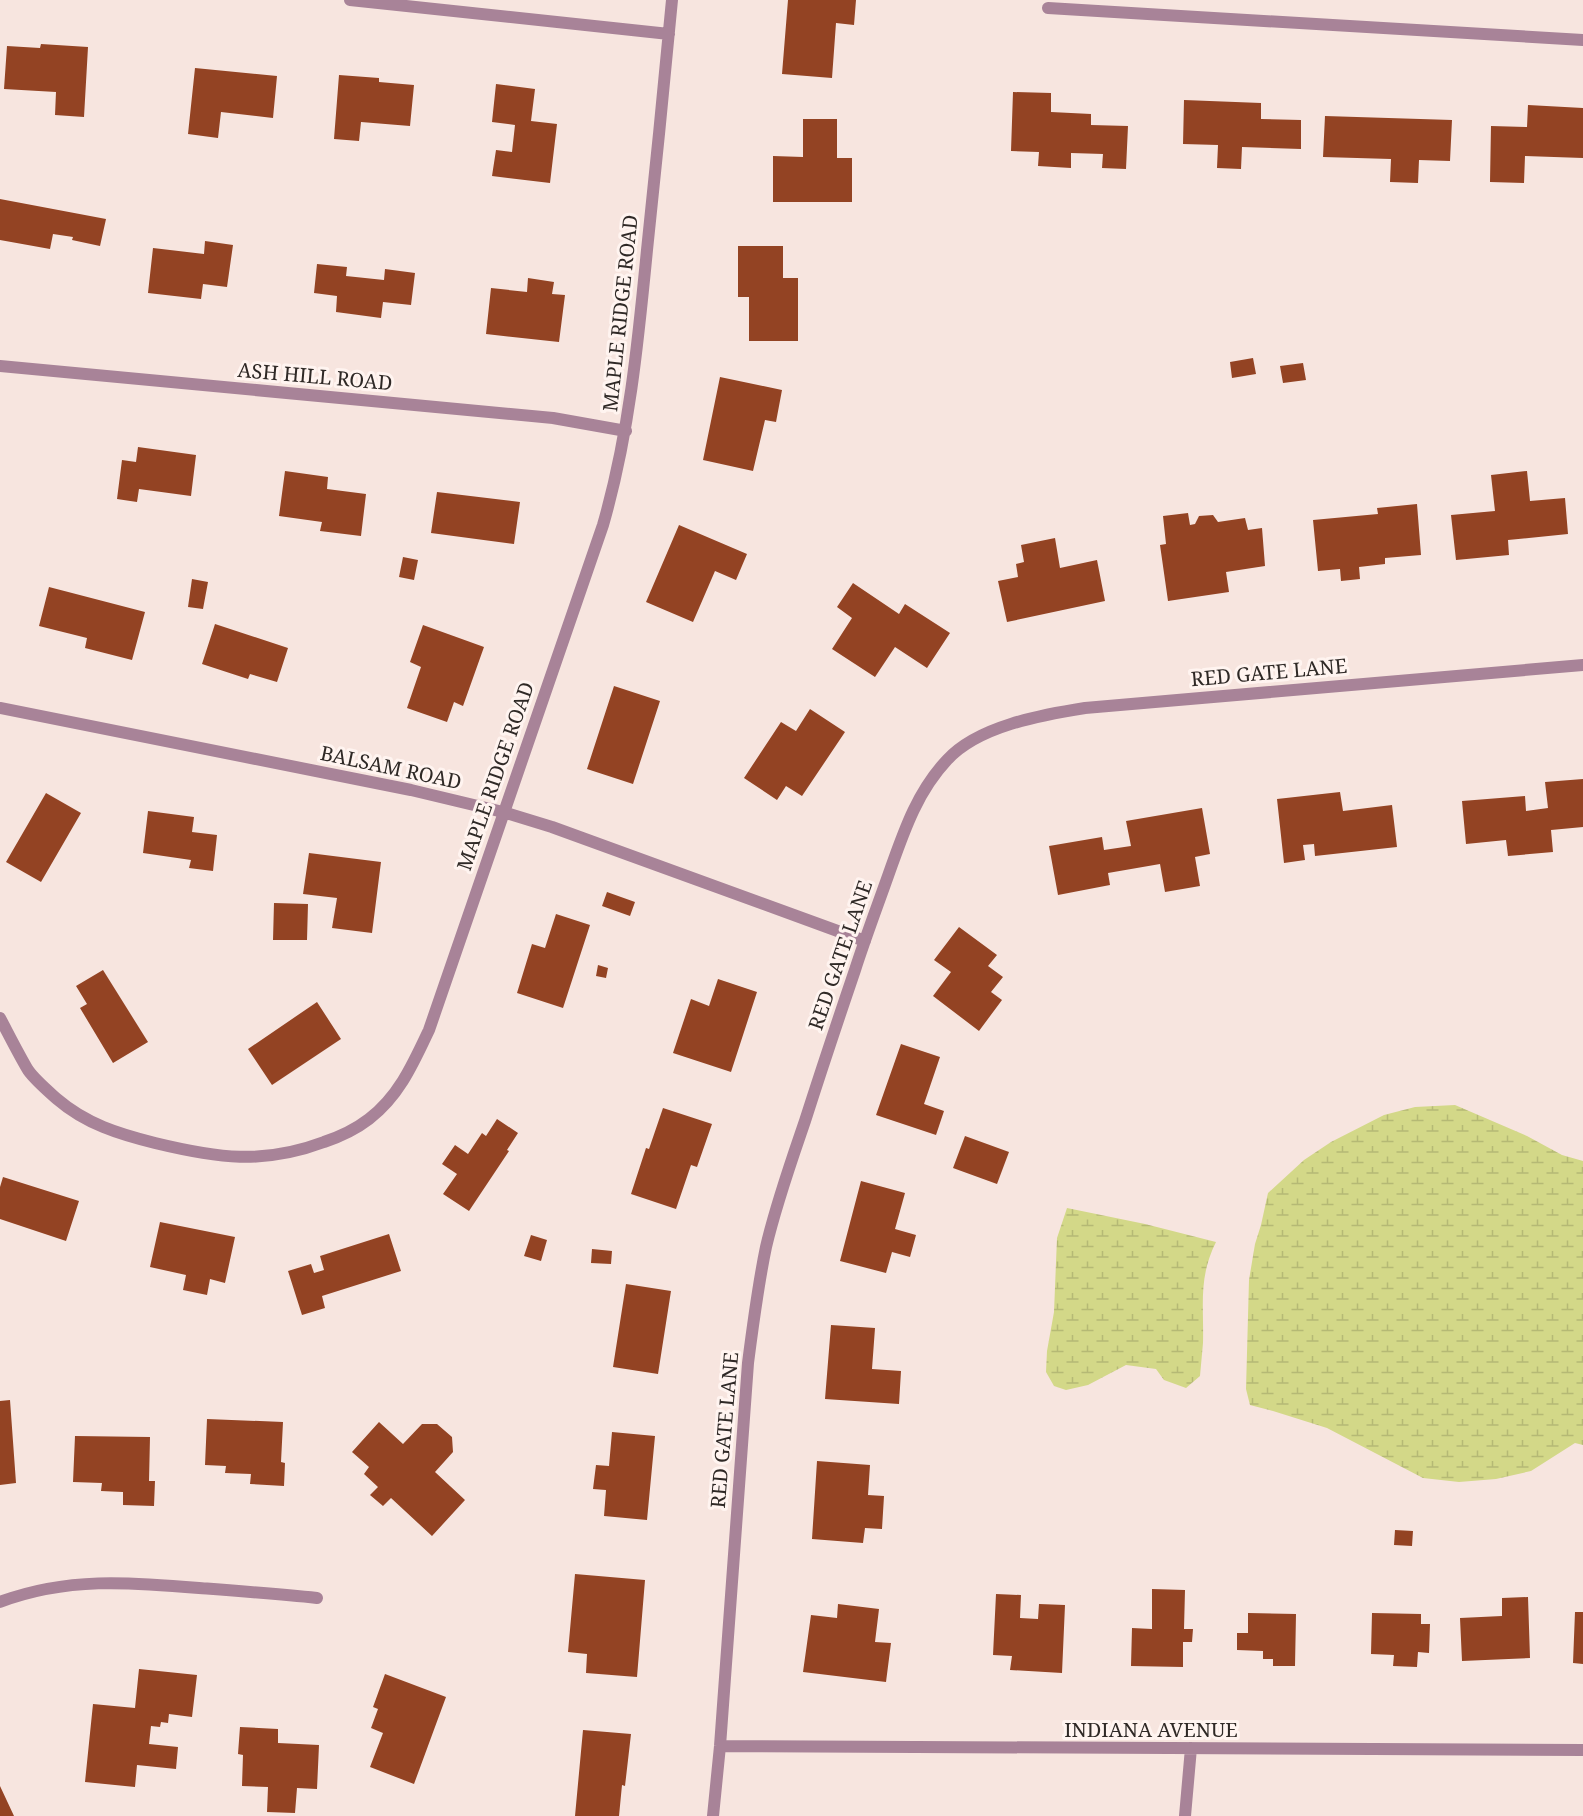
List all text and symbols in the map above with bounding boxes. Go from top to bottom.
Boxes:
street label: MAPLE RIDGE ROAD [596,213,644,413]
street label: ASH HILL ROAD [237,356,393,396]
street label: RED GATE LANE [1190,652,1348,692]
street label: MAPLE RIDGE ROAD [450,678,540,874]
street label: BALSAM ROAD [318,739,464,795]
street label: RED GATE LANE [802,877,878,1033]
street label: RED GATE LANE [704,1351,744,1509]
street label: INDIANA AVENUE [1064,1716,1238,1743]

